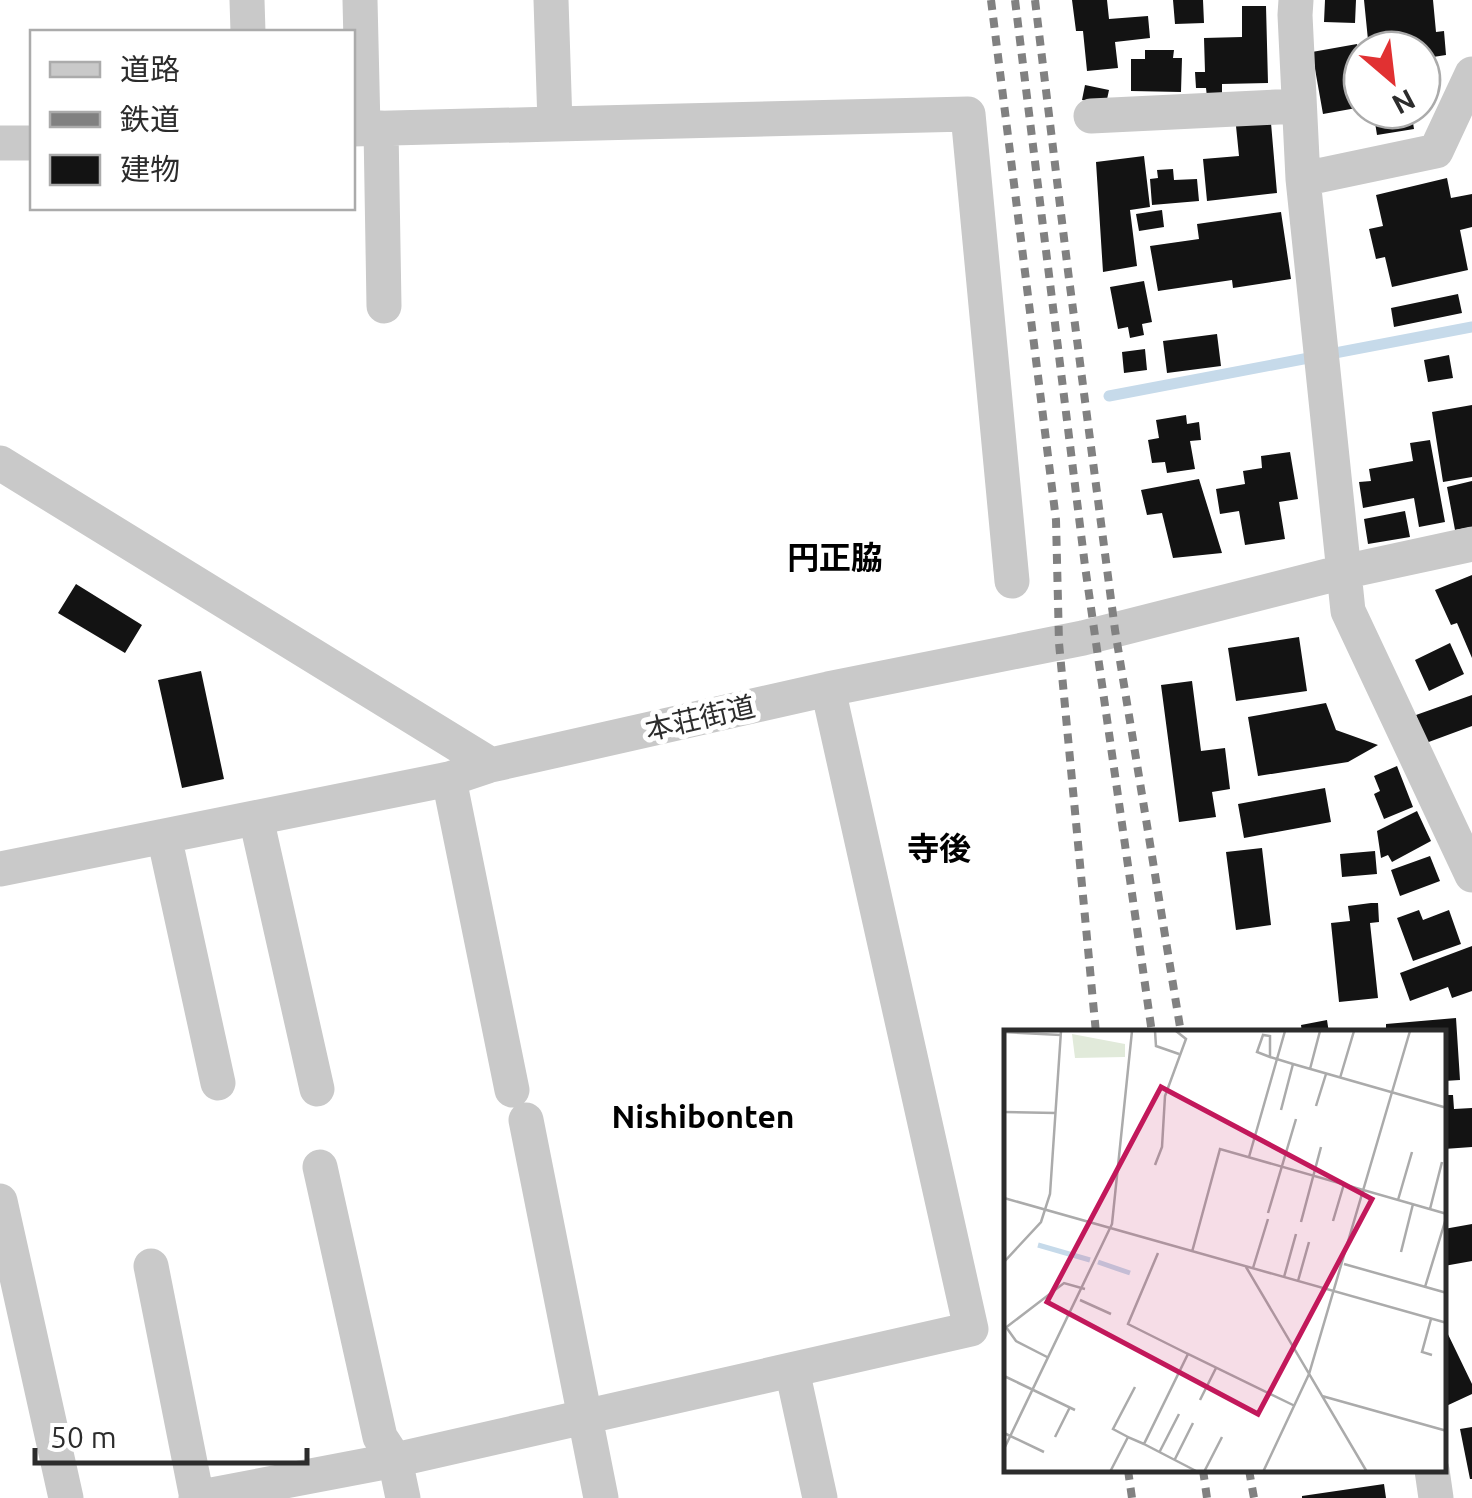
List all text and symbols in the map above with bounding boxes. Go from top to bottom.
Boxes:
legend [30,30,355,210]
north arrow [1342,30,1442,130]
text: 道路 [120,52,180,86]
text: N [1387,84,1420,121]
text: 鉄道 [120,102,180,136]
text: 建物 [120,152,180,186]
district label: 円正脇 [787,539,883,575]
street label: 本荘街道 [642,690,758,745]
district label: 寺後 [907,830,971,866]
inset map [1004,1030,1447,1473]
district label: Nishibonten [611,1098,795,1134]
scale bar [35,1403,308,1465]
text: 50 m [50,1420,117,1454]

